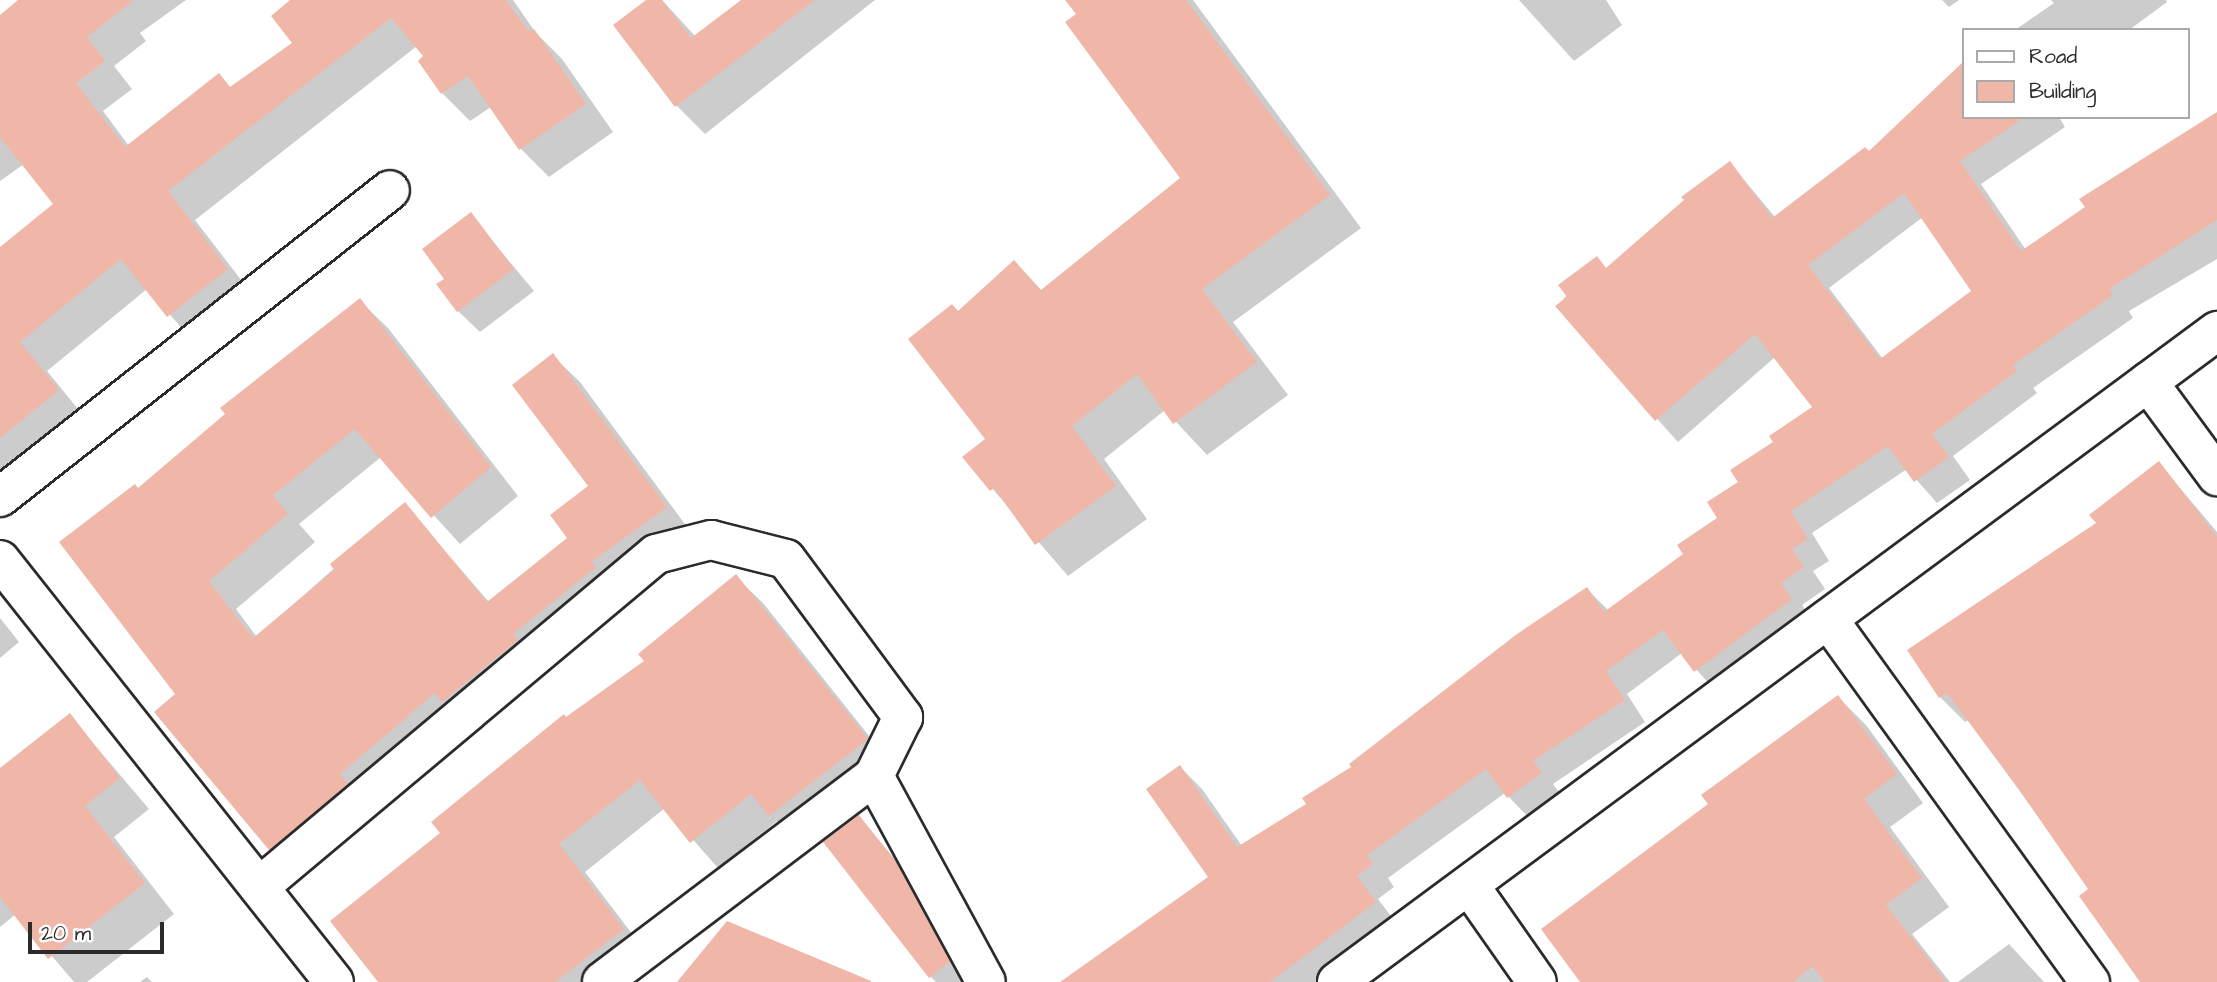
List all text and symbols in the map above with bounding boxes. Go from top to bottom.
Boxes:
legend [1962,28,2189,119]
text: Road [2029,42,2077,71]
text: Building [2029,77,2096,106]
scale bar [32,908,168,952]
text: 20 m [41,919,91,948]

